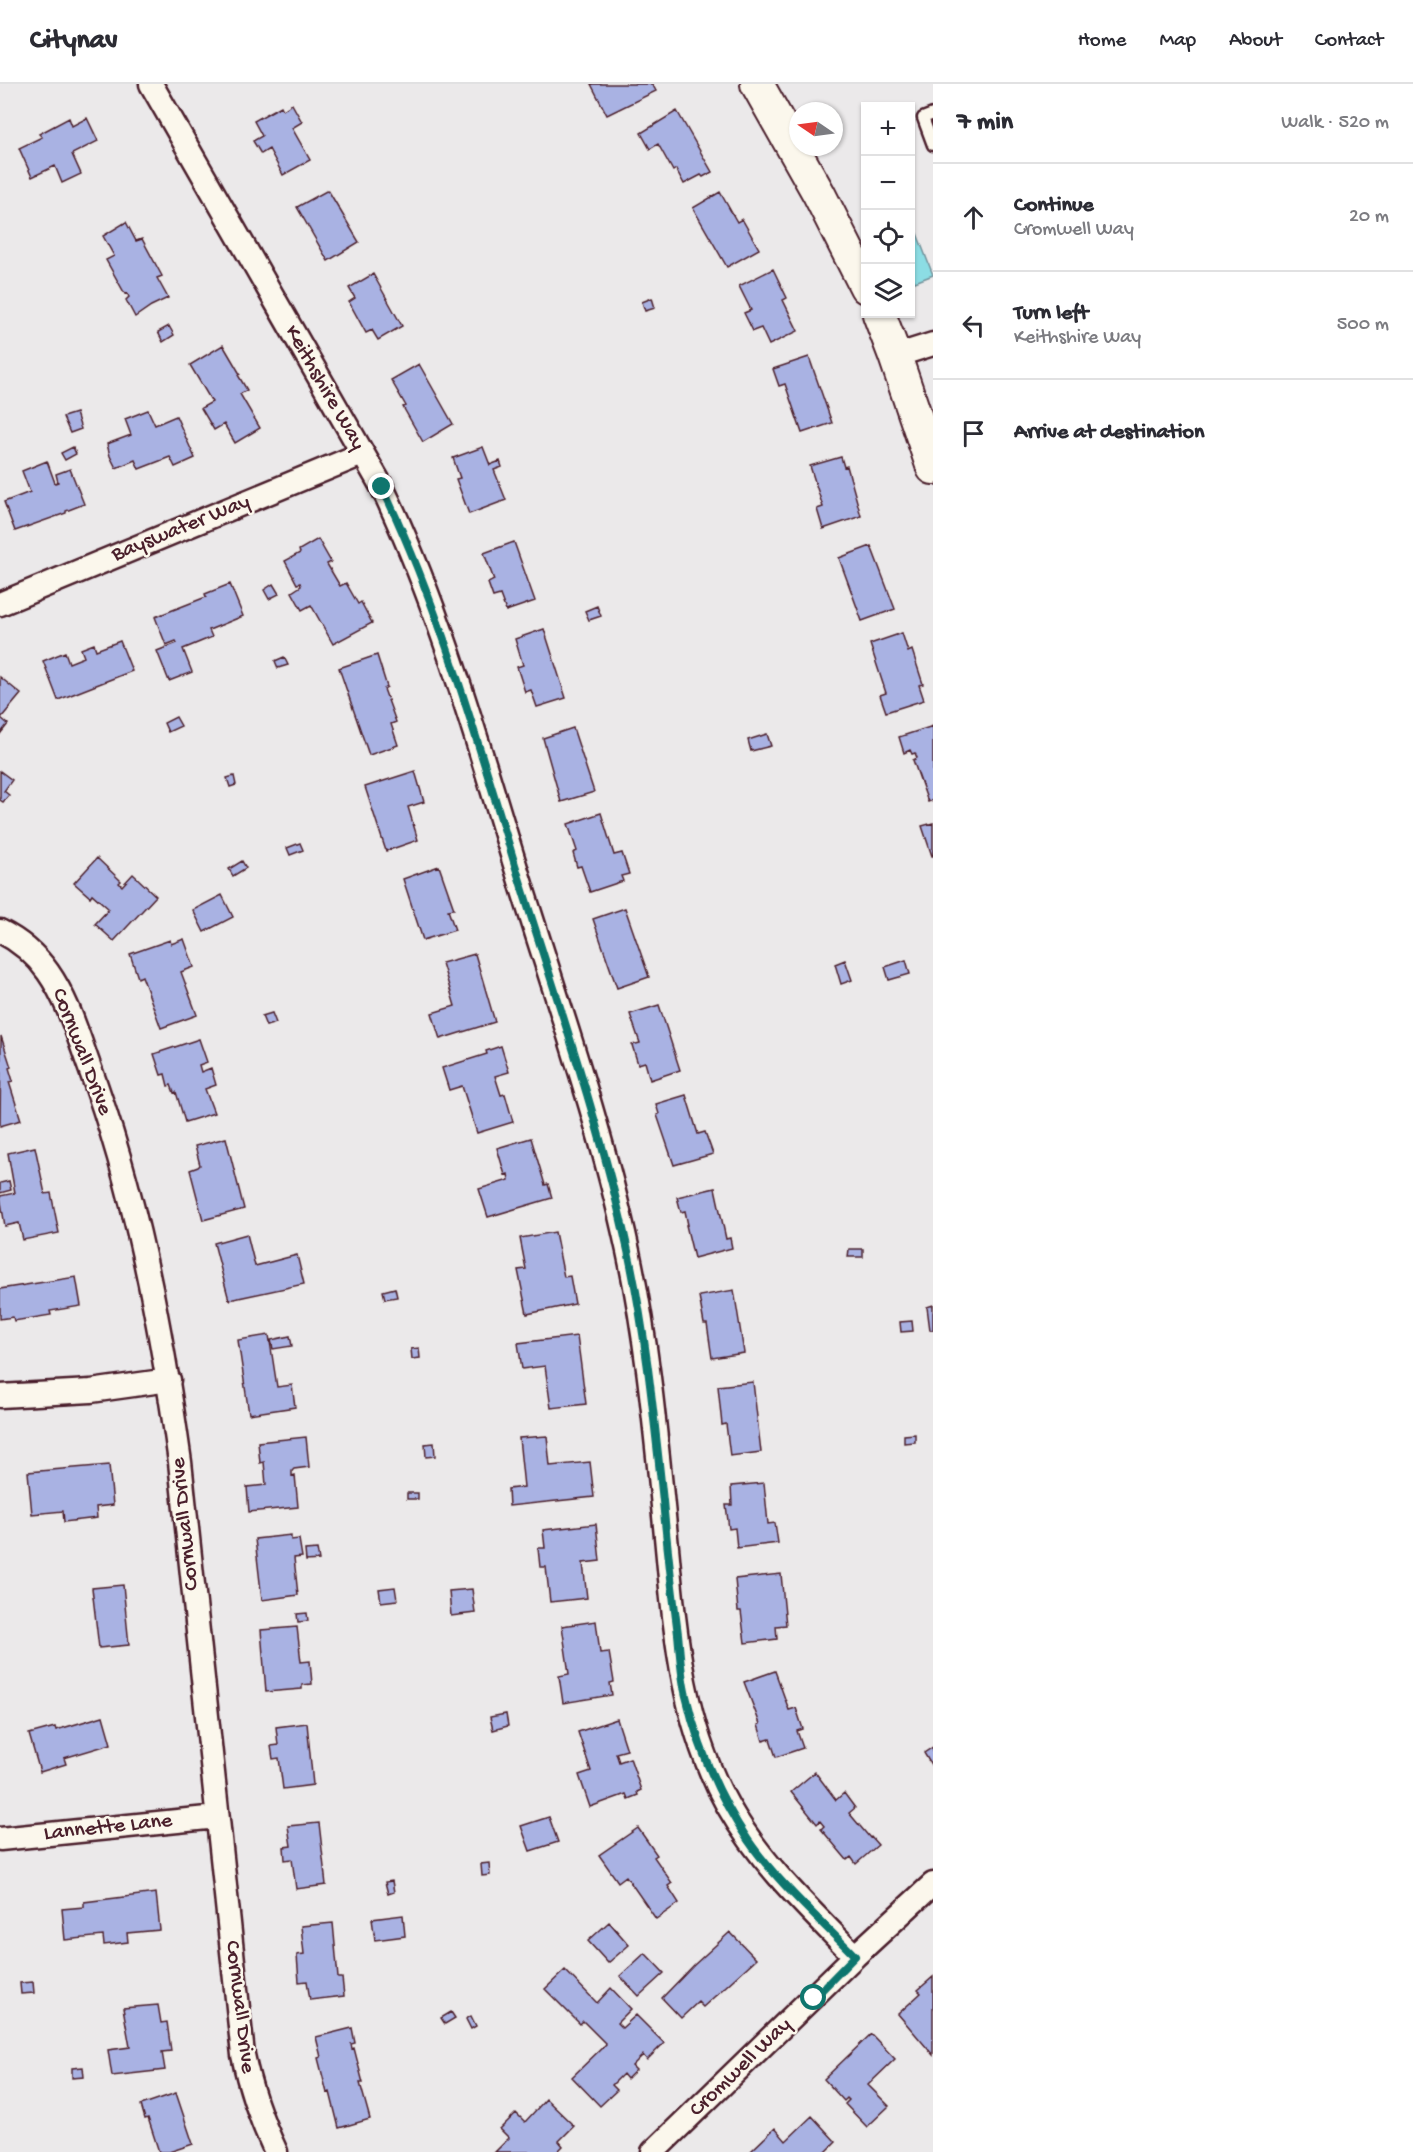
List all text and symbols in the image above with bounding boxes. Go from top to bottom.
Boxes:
text: Citynav [30,25,118,58]
text: Home [1078,29,1126,54]
text: Map [1159,29,1196,54]
text: About [1229,29,1282,54]
text: Contact [1315,29,1383,54]
north arrow [789,102,843,156]
map controls [861,102,915,318]
button: + [861,102,915,156]
text: 7 min [957,108,1013,139]
text: Walk · 520 m [1281,112,1389,135]
button: − [861,156,915,210]
text: Continue [1014,193,1094,219]
icon: ahead [957,201,990,234]
text: 20 m [1349,206,1389,229]
button: locate [861,210,915,264]
text: Cromwell Way [1014,219,1134,242]
button: layers [861,264,915,318]
text: Turn left [1014,301,1088,327]
icon: left [957,309,990,342]
text: 500 m [1337,314,1389,337]
street label: Keithshire Way [278,321,370,455]
text: Keithshire Way [1014,327,1141,350]
icon: arrive [957,417,990,450]
text: Arrive at destination [1014,420,1204,446]
route end [368,473,394,499]
street label: Bayswater Way [107,489,254,569]
street label: Cornwall Drive [45,985,117,1120]
street label: Cornwall Drive [166,1456,206,1592]
street label: Lannette Lane [42,1808,174,1848]
street label: Cornwall Drive [218,1939,260,2076]
route start [800,1984,826,2010]
street label: Cromwell Way [685,2013,798,2123]

